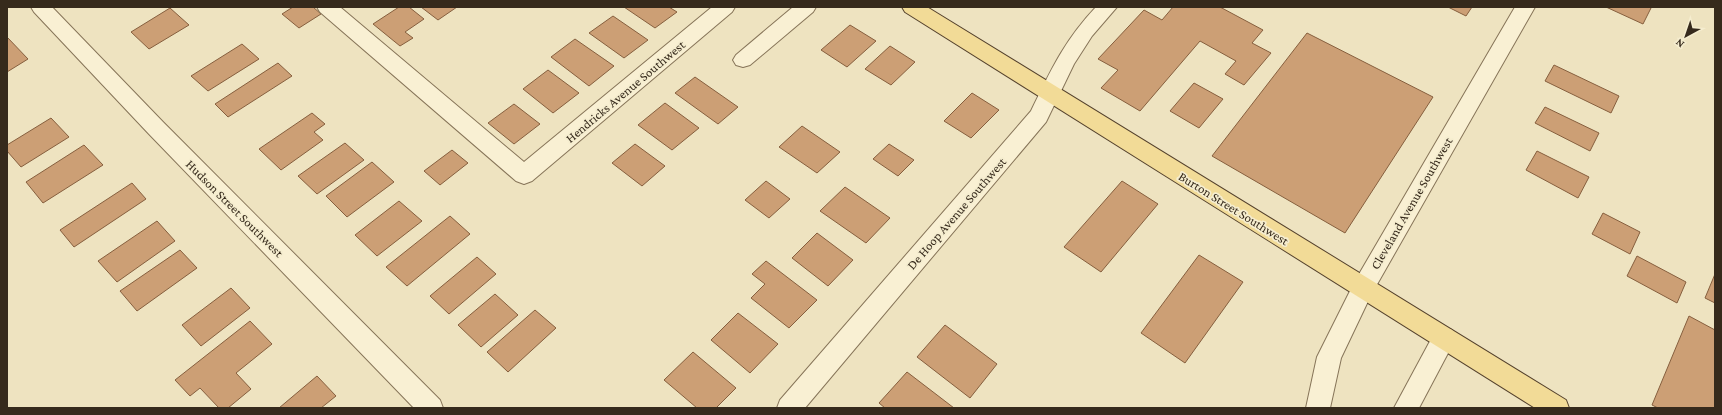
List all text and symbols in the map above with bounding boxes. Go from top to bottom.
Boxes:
north arrow [1666,16,1706,56]
text: N [1672,36,1686,51]
street label: Hendricks Avenue Southwest [563,37,689,146]
street label: Cleveland Avenue Southwest [1367,134,1456,272]
street label: De Hoop Avenue Southwest [904,154,1010,272]
street label: Hudson Street Southwest [183,157,287,261]
street label: Burton Street Southwest [1176,168,1292,249]

